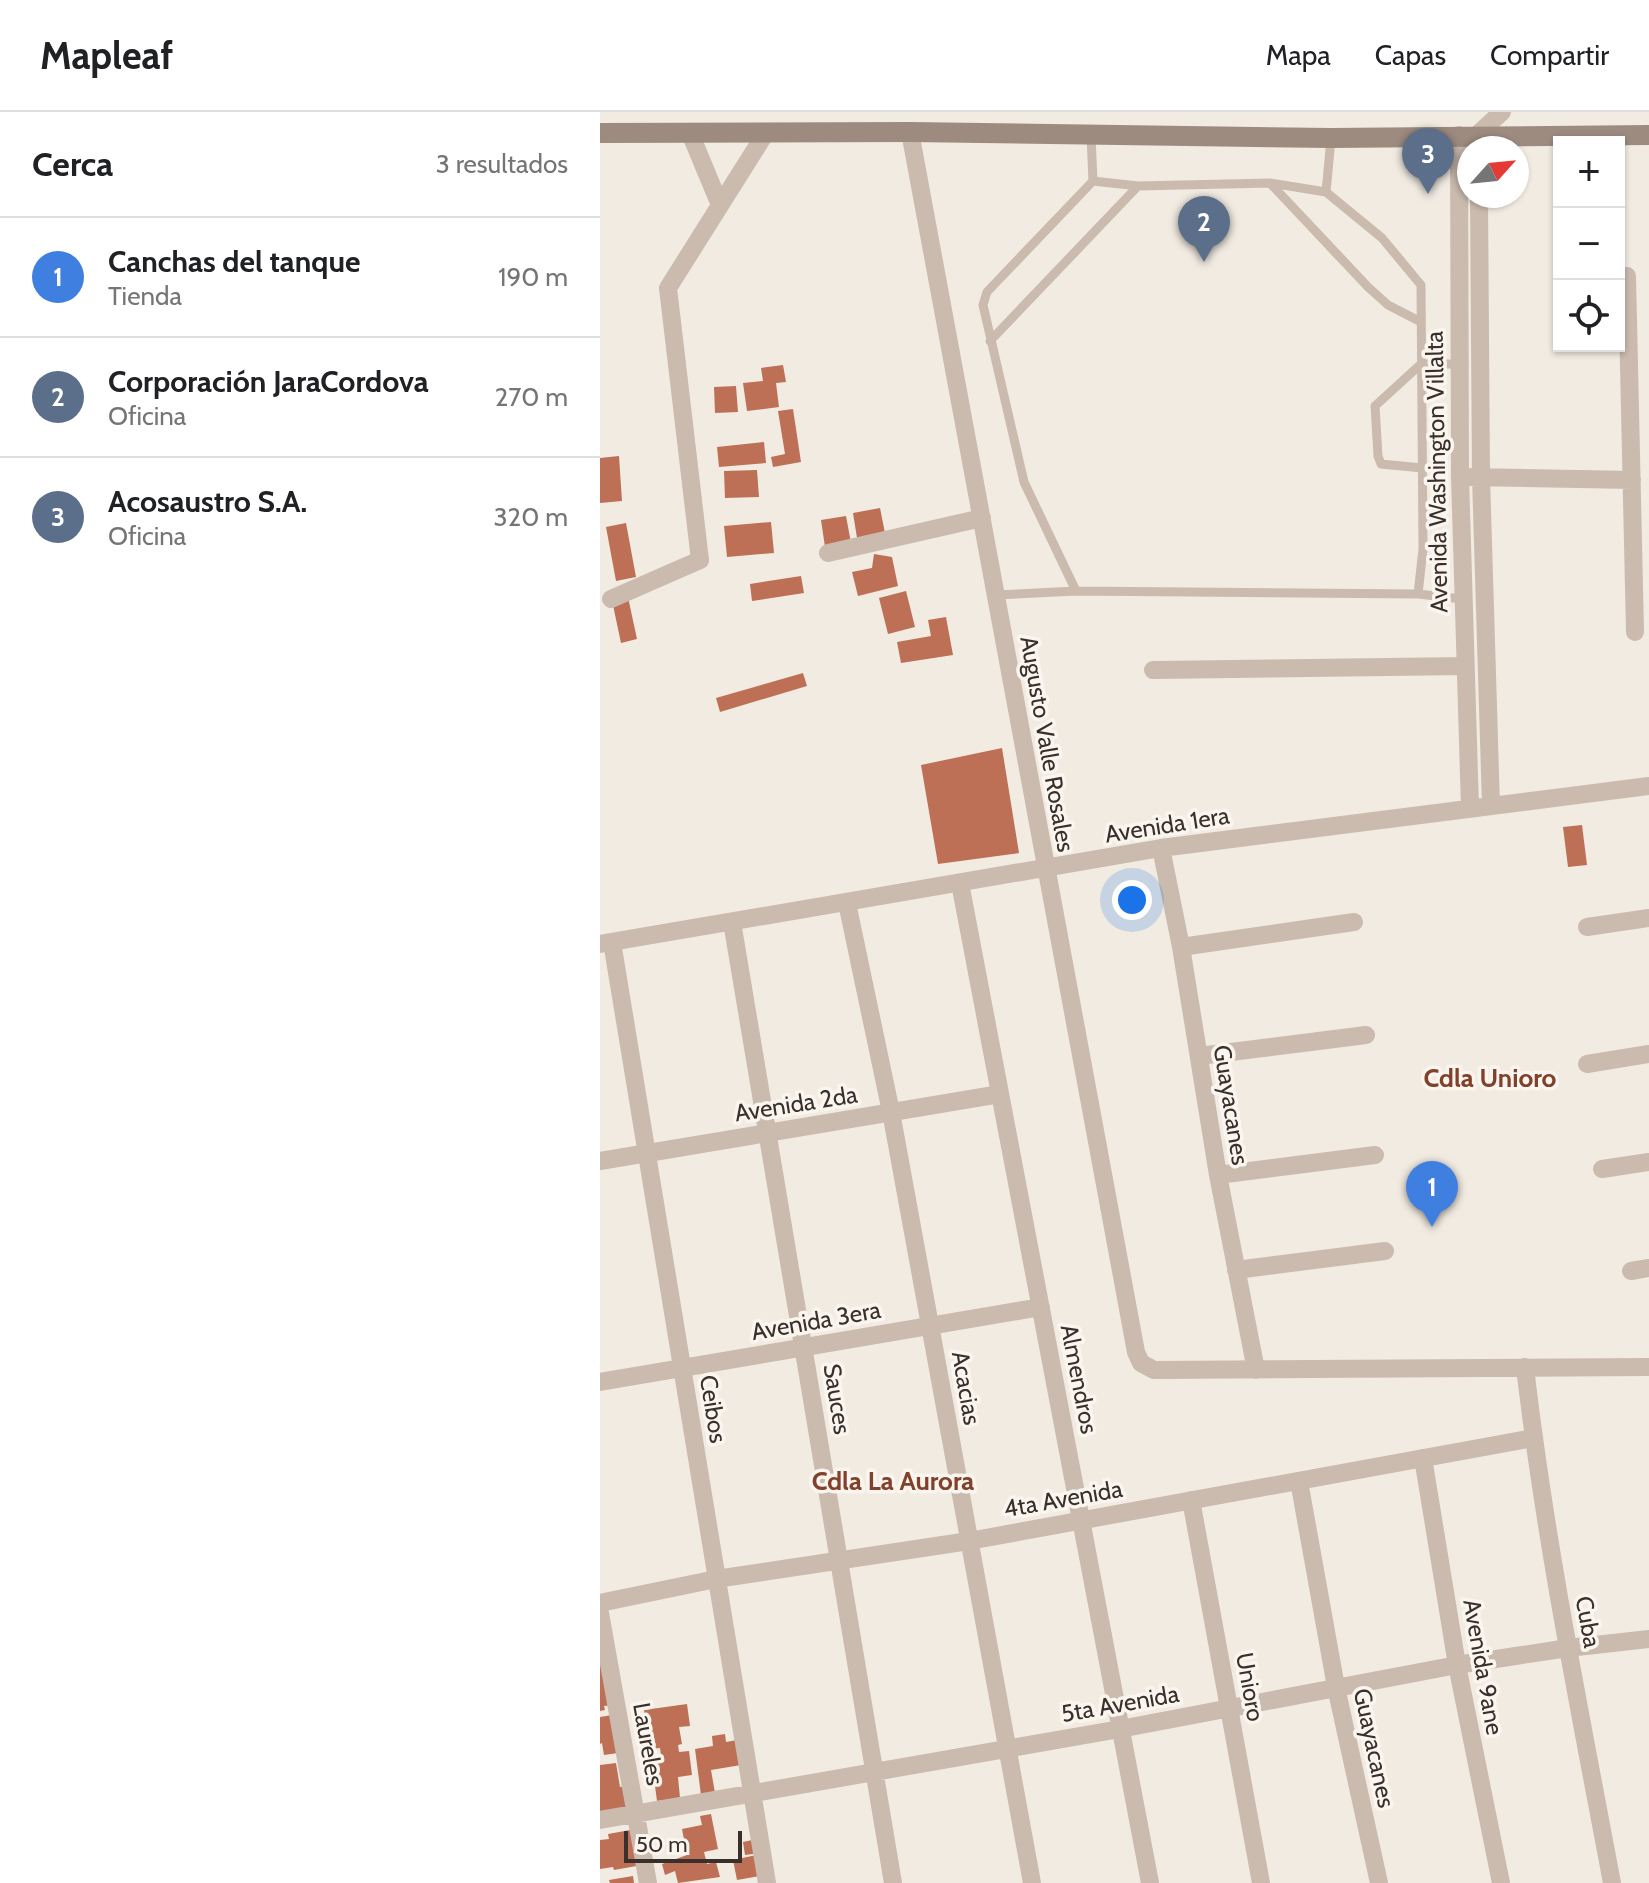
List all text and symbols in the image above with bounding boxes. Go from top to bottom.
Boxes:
text: Mapleaf [40,32,173,79]
text: Mapa [1266,38,1331,72]
text: Capas [1375,38,1446,72]
text: Compartir [1490,38,1609,72]
pin: 3 [1402,128,1454,194]
north arrow [1457,136,1529,208]
map controls [1553,136,1625,352]
button: + [1553,136,1625,208]
text: Cerca [32,143,113,185]
text: 3 resultados [436,148,568,180]
pin: 2 [1178,196,1230,262]
button: − [1553,208,1625,280]
text: Canchas del tanque [108,243,361,280]
text: 1 [53,261,63,293]
text: 190 m [498,261,568,293]
text: Tienda [108,280,182,312]
button: locate [1553,280,1625,352]
street label: Avenida Washington Villalta [1420,330,1453,613]
text: Corporación JaraCordova [108,363,429,400]
text: 2 [51,381,65,413]
text: 270 m [495,381,568,413]
text: Oficina [108,400,186,432]
text: Acosaustro S.A. [108,483,307,520]
text: 3 [51,501,65,533]
text: 320 m [494,501,568,533]
text: Oficina [108,520,186,552]
street label: Augusto Valle Rosales [1014,634,1081,854]
street label: Avenida 1era [1103,800,1232,849]
your location [1112,880,1152,920]
street label: Guayacanes [1208,1043,1255,1167]
district label: Cdla Unioro [1424,1062,1557,1094]
street label: Avenida 2da [732,1079,860,1128]
pin: 1 [1406,1161,1458,1227]
street label: Avenida 3era [749,1295,883,1346]
street label: Almendros [1055,1322,1104,1436]
street label: Acacias [946,1349,987,1427]
street label: Sauces [818,1362,857,1436]
street label: Ceibos [694,1373,733,1445]
district label: Cdla La Aurora [812,1465,974,1497]
street label: 4ta Avenida [1001,1474,1125,1523]
street label: Cuba [1570,1594,1607,1650]
street label: Avenida 9ane [1457,1597,1510,1737]
street label: Unioro [1230,1650,1271,1723]
street label: 5ta Avenida [1059,1679,1182,1728]
street label: Guayacanes [1348,1686,1401,1810]
street label: Laureles [627,1700,670,1788]
scale bar [624,1827,742,1863]
text: 50 m [636,1831,688,1858]

